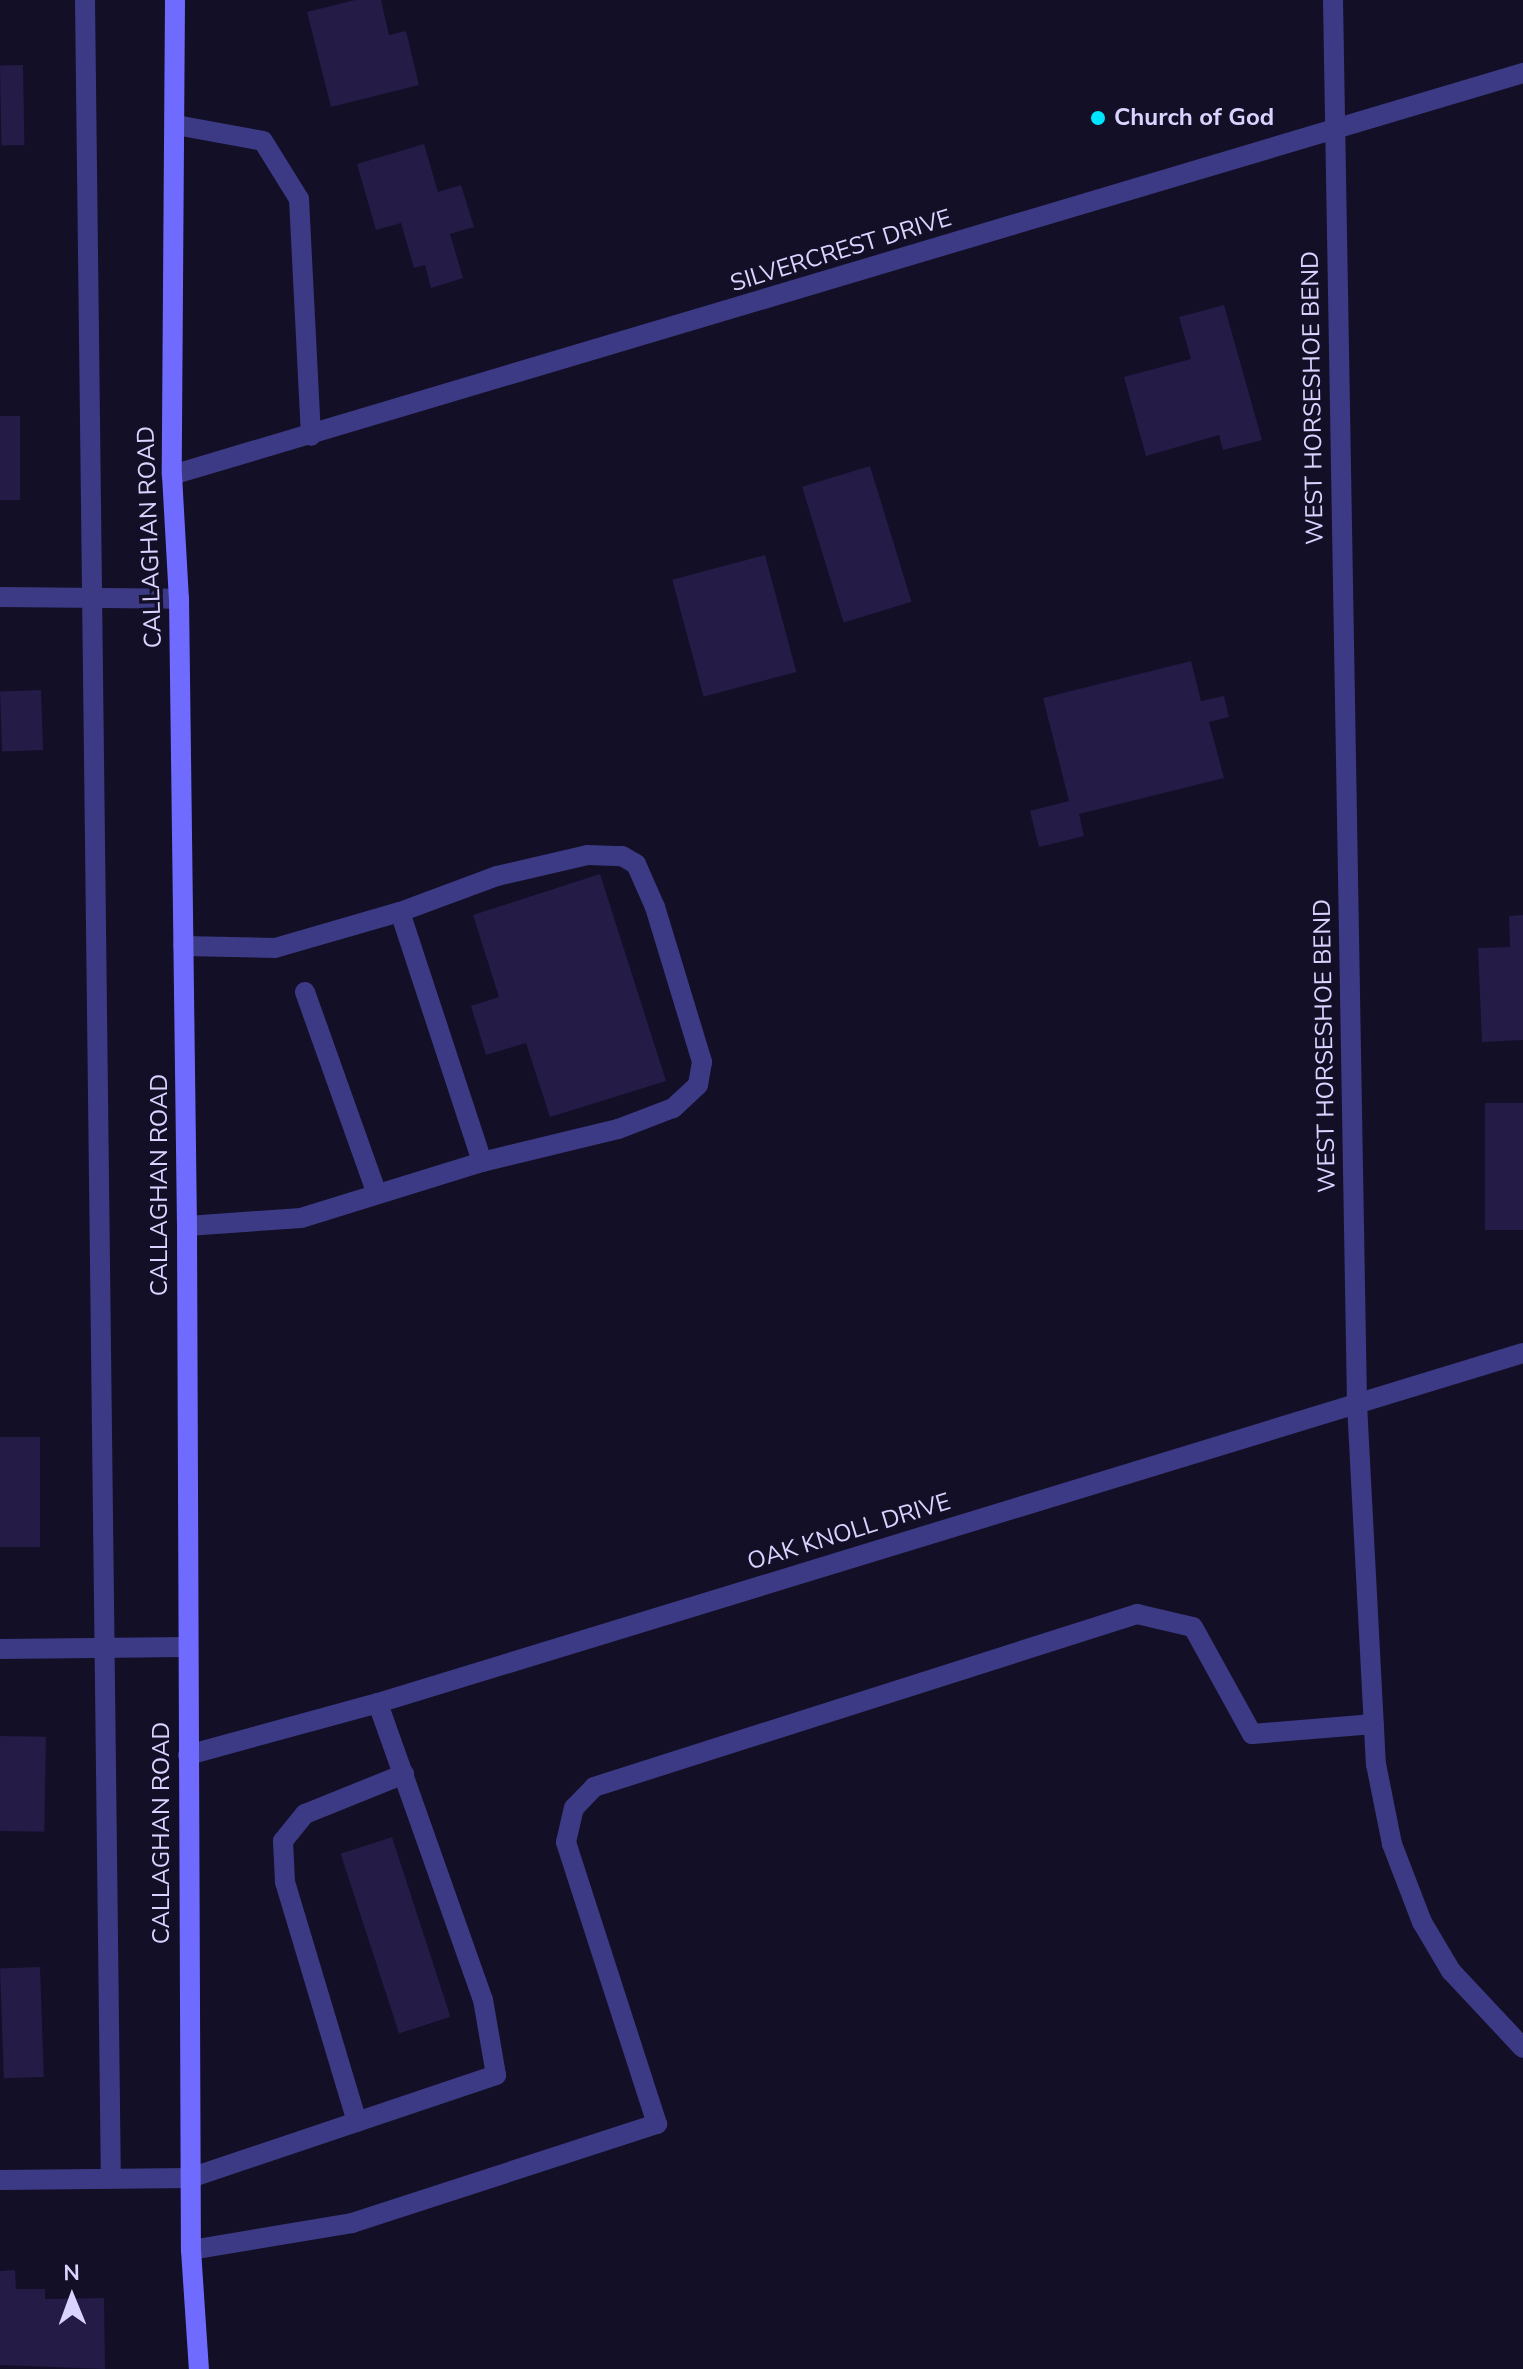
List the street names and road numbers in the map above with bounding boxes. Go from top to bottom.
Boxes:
street label: SILVERCREST DRIVE [727,204,955,298]
street label: WEST HORSESHOE BEND [1296,251,1330,545]
street label: CALLAGHAN ROAD [132,425,168,649]
street label: WEST HORSESHOE BEND [1308,899,1342,1193]
street label: CALLAGHAN ROAD [146,1074,174,1296]
street label: OAK KNOLL DRIVE [744,1487,954,1577]
street label: CALLAGHAN ROAD [148,1722,176,1944]

